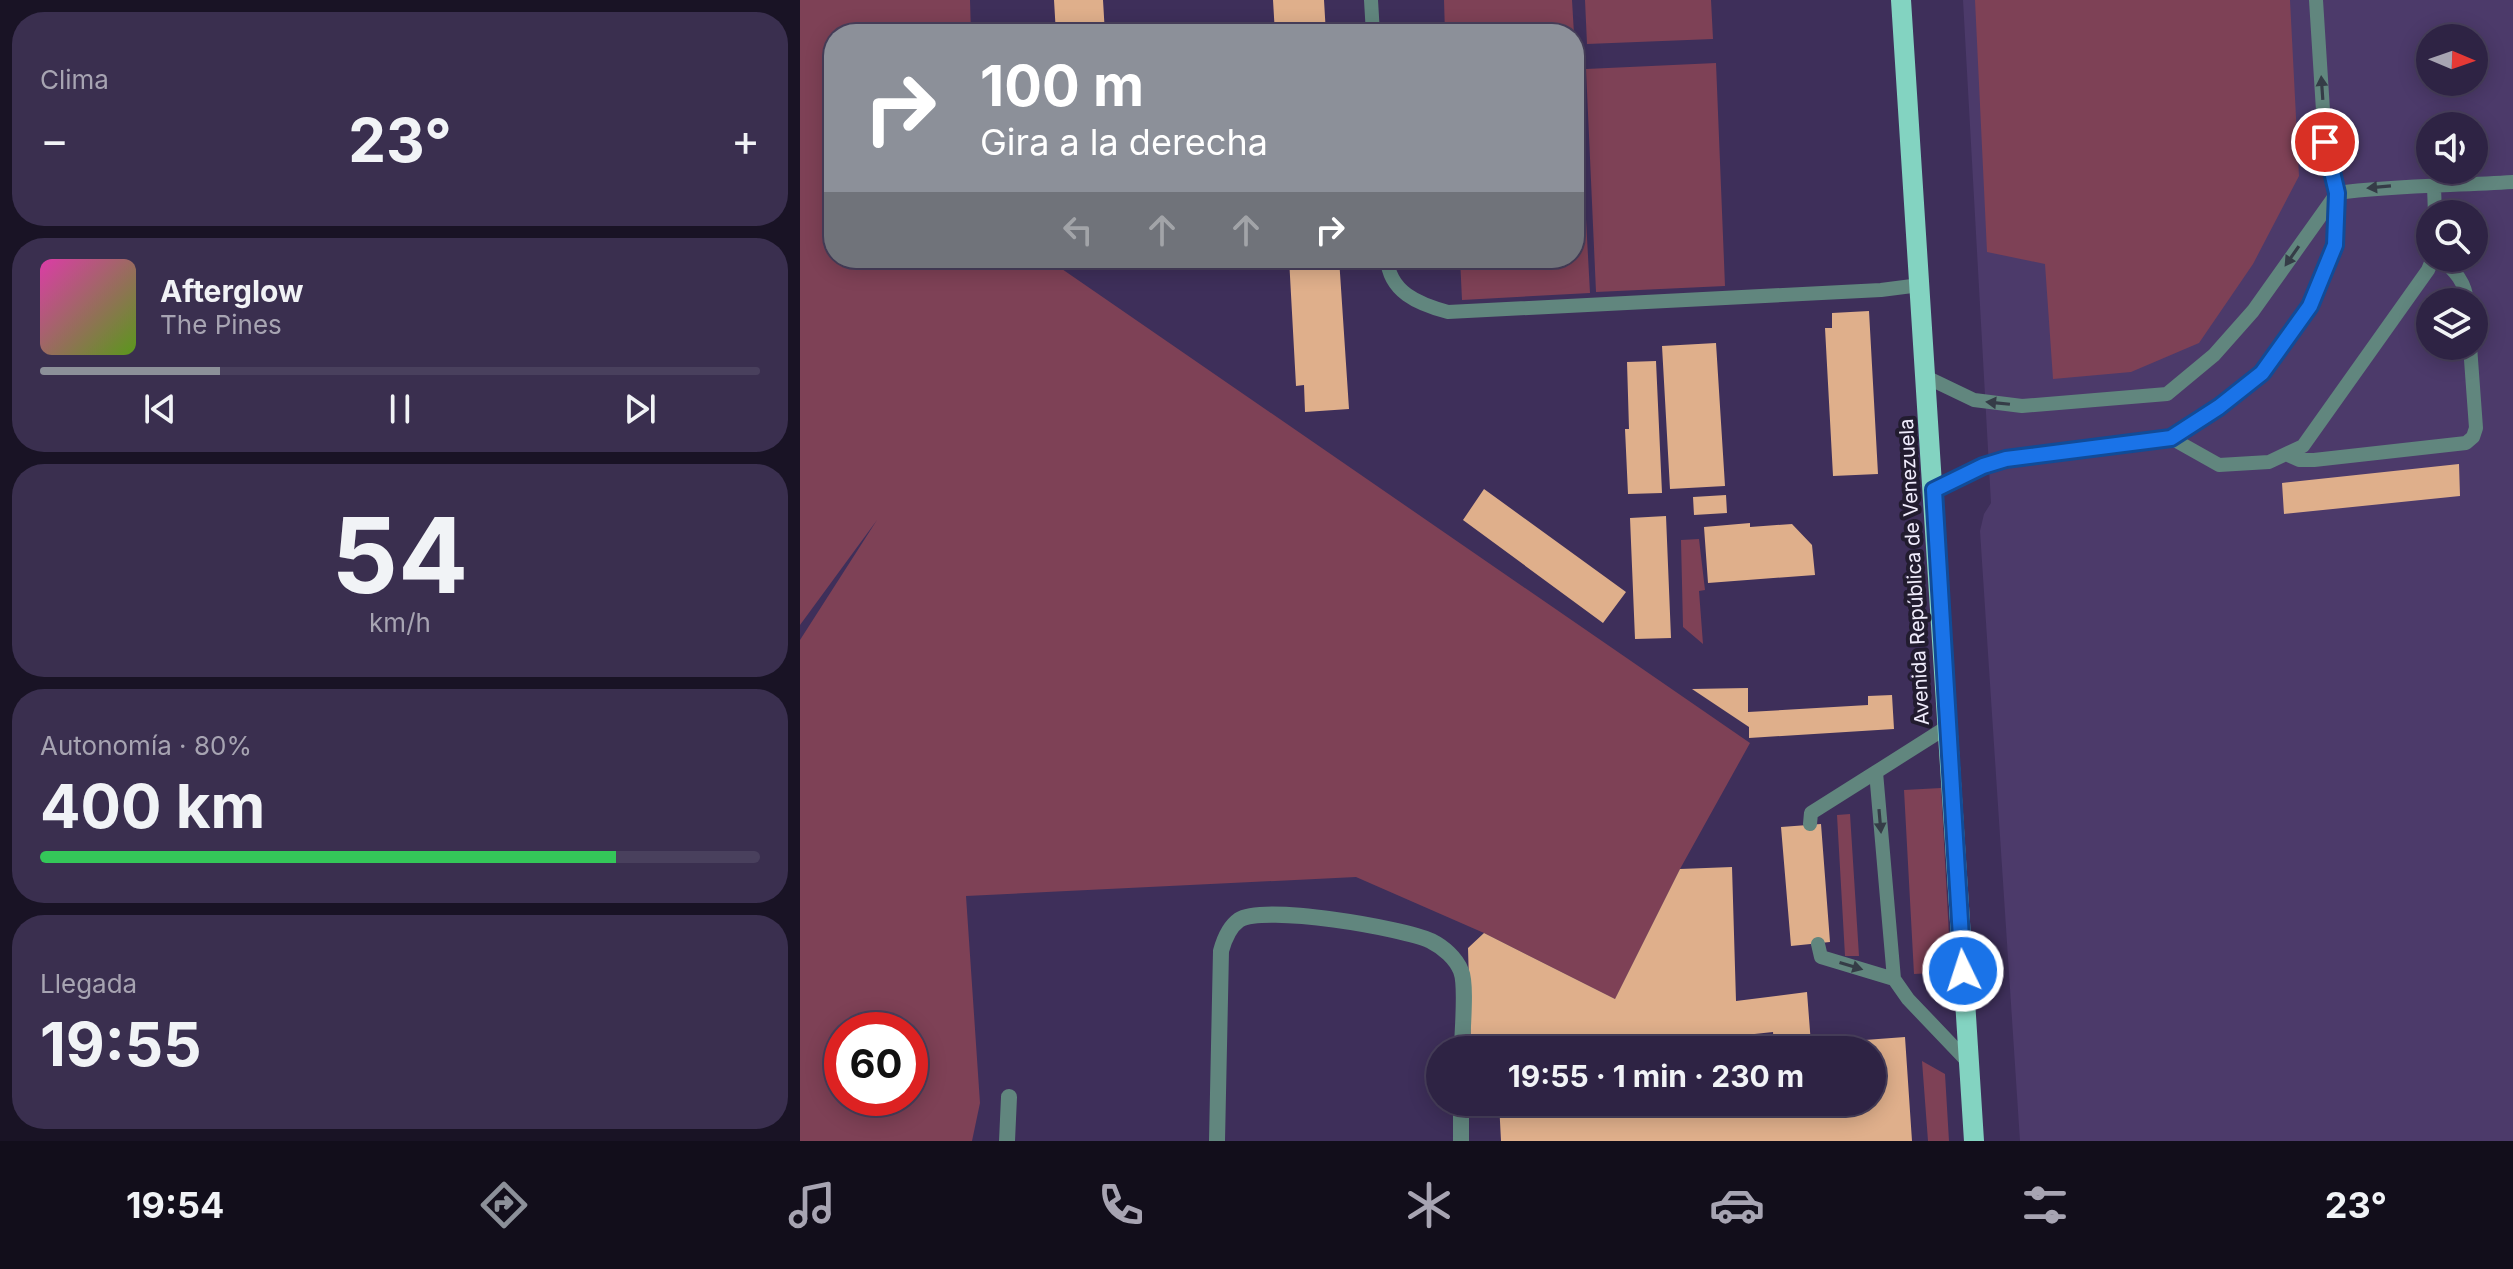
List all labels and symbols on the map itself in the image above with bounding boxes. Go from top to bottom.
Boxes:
north arrow [2416,24,2488,96]
one-way arrow [2315,75,2328,100]
pin [2291,108,2359,176]
one-way arrow [2366,181,2391,194]
one-way arrow [2285,246,2300,267]
one-way arrow [1985,396,2010,409]
street label: Avenida República de Venezuela [1894,418,1934,726]
one-way arrow [1874,809,1887,834]
position arrow [1921,929,2005,1013]
one-way arrow [1839,960,1863,973]
speed limit sign: 60 [824,1012,928,1116]

